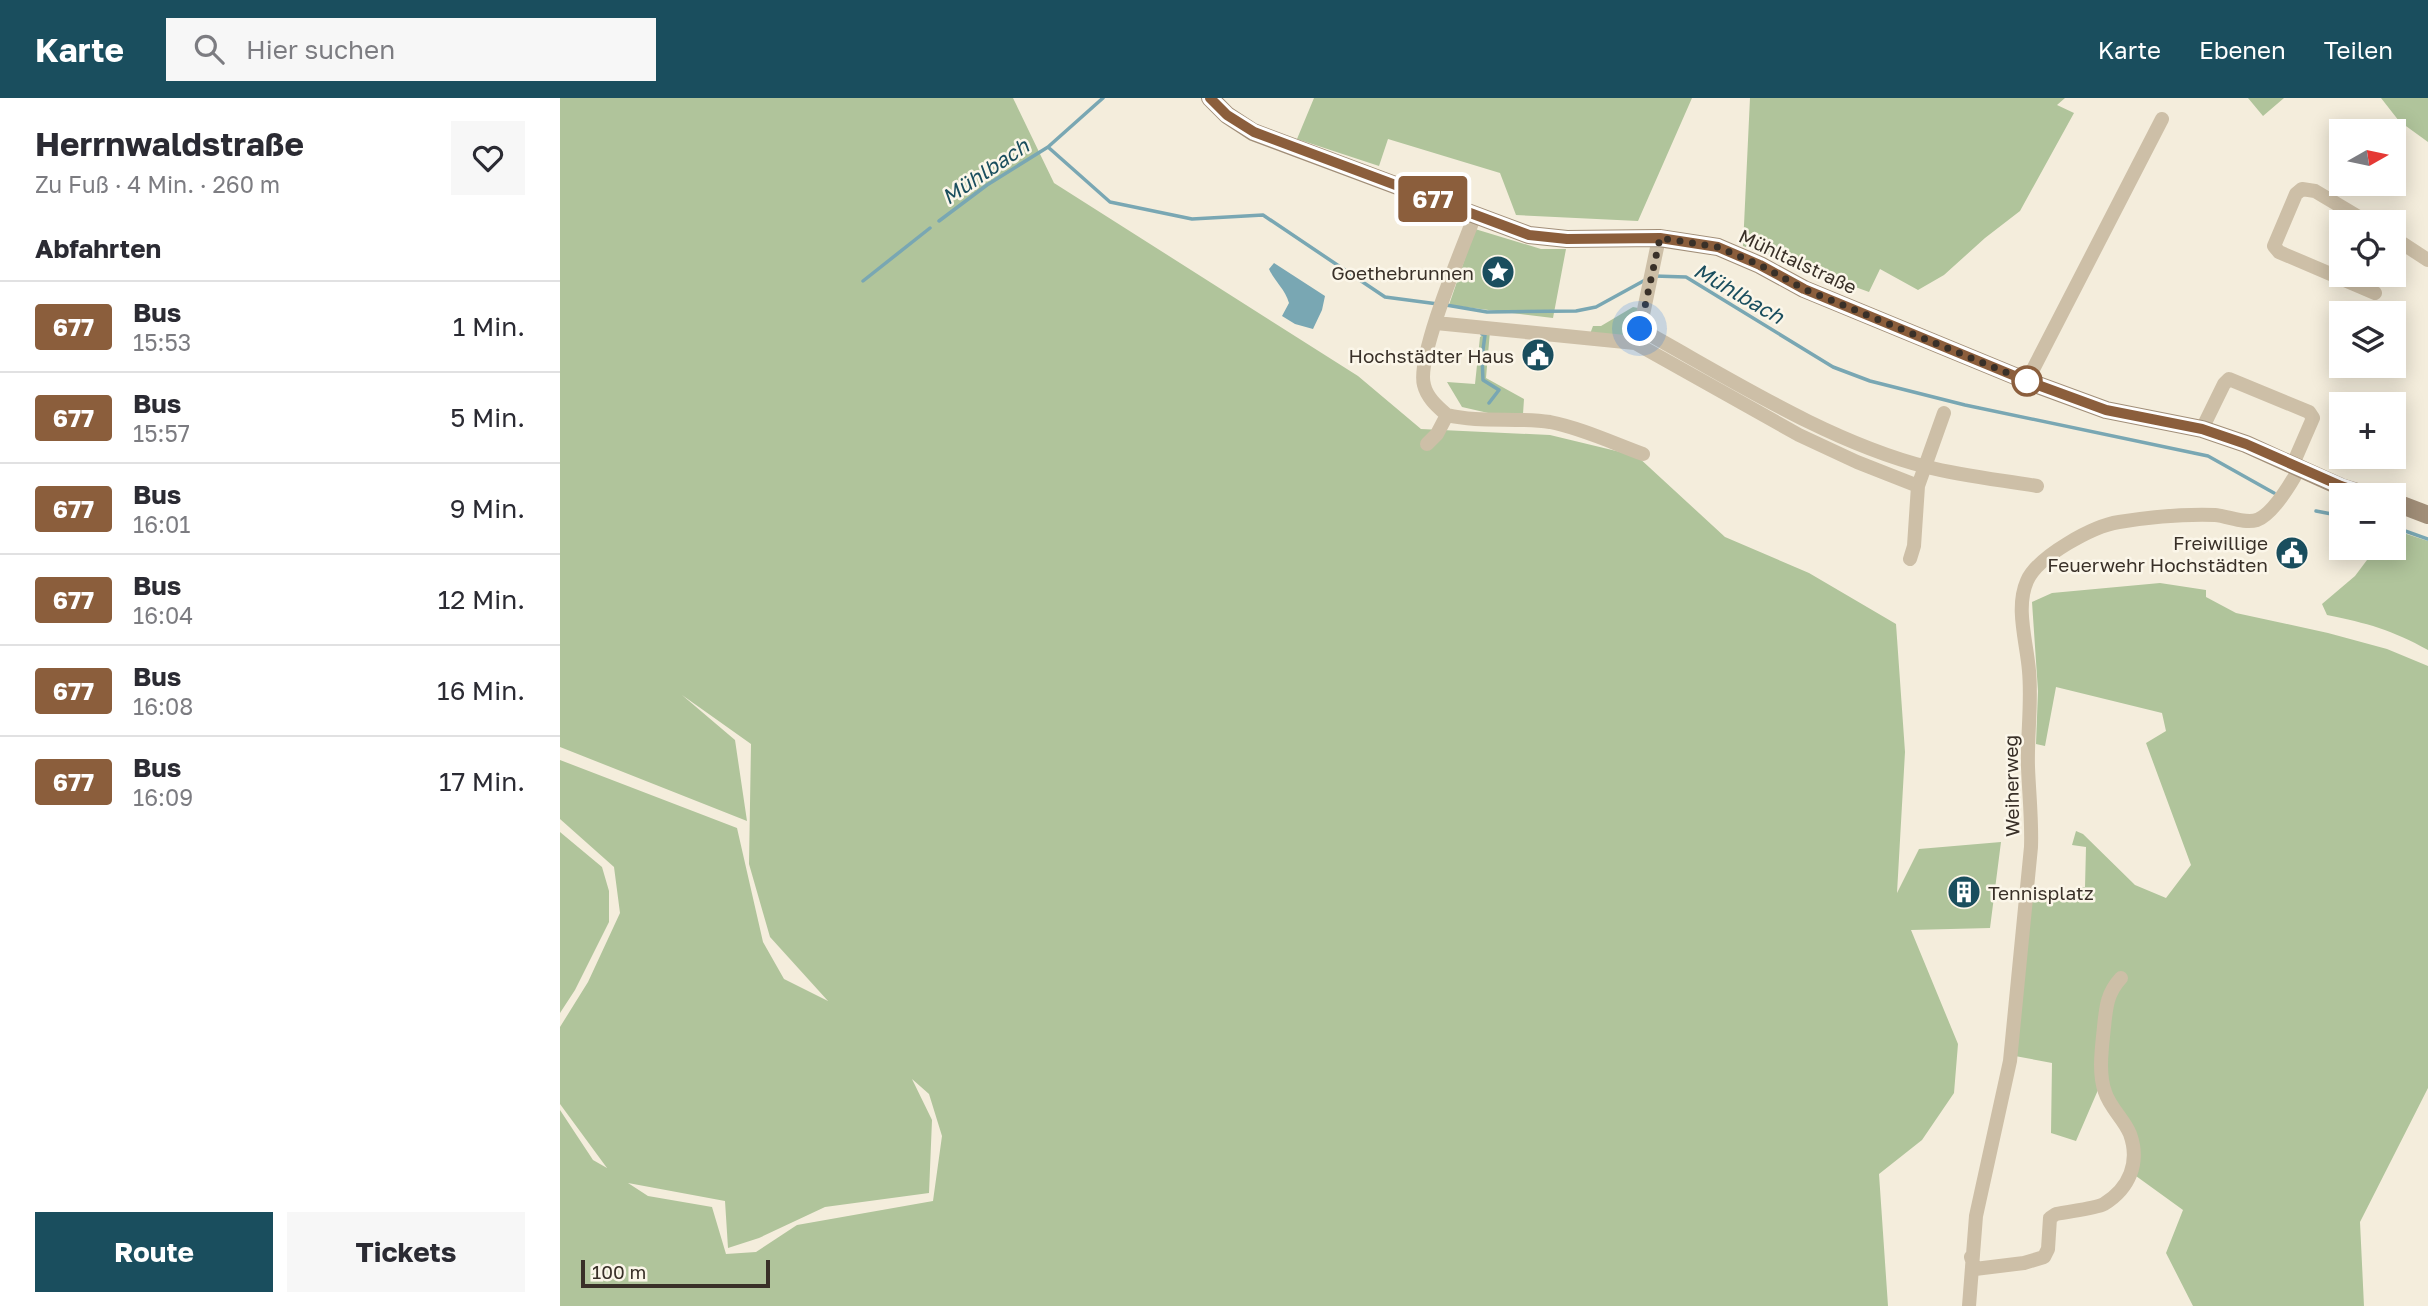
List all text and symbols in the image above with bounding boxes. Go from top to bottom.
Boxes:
search box [166,18,656,81]
text: Karte [35,30,124,69]
icon: search [190,30,228,68]
text: Hier suchen [246,34,395,65]
text: Karte [2098,35,2161,64]
text: Ebenen [2199,35,2286,64]
text: Teilen [2324,35,2393,64]
north arrow [2329,119,2406,196]
map controls [2329,119,2406,560]
button: heart [451,121,525,195]
text: Herrnwaldstraße [35,124,304,163]
water label: Mühlbach [936,132,1034,210]
text: Zu Fuß · 4 Min. · 260 m [35,170,280,198]
line badge: 677 [1393,176,1473,222]
text: 677 [1412,184,1454,213]
button: locate [2329,210,2406,287]
street label: Mühltalstraße [1735,224,1861,298]
text: Abfahrten [35,233,161,264]
place icon: Goethebrunnen [1479,253,1517,291]
water label: Mühlbach [1689,257,1790,330]
place label: Goethebrunnen [1331,261,1474,284]
text: Bus [133,297,181,328]
button: layers [2329,301,2406,378]
text: 1 Min. [453,311,525,342]
your location [1622,311,1657,346]
text: 677 [53,312,94,341]
text: 15:53 [133,328,191,356]
public building icon: Hochstädter Haus [1519,336,1557,374]
place label: Hochstädter Haus [1349,344,1514,367]
unlabelled marker [2012,366,2042,396]
text: Bus [133,388,181,419]
button: + [2329,392,2406,469]
text: 5 Min. [450,402,525,433]
text: 677 [53,403,94,432]
text: 15:57 [133,419,190,447]
text: Bus [133,479,181,510]
button: − [2329,483,2406,560]
text: 9 Min. [450,493,525,524]
text: 677 [53,494,94,523]
text: 16:01 [133,510,190,538]
place label: Freiwillige Feuerwehr Hochstädten [2047,531,2268,576]
public building icon: Freiwillige Feuerwehr Hochstädten [2273,534,2311,572]
text: Bus [133,570,181,601]
text: 12 Min. [438,584,525,615]
text: 677 [53,585,94,614]
text: 16:04 [133,601,193,629]
text: Bus [133,661,181,692]
text: 16 Min. [437,675,525,706]
text: 677 [53,676,94,705]
text: 16:08 [133,692,193,720]
street label: Weiherweg [1999,735,2023,837]
text: Bus [133,752,181,783]
text: 17 Min. [439,766,525,797]
text: 677 [53,767,94,796]
text: 16:09 [133,783,193,811]
building icon: Tennisplatz [1945,873,1983,911]
place label: Tennisplatz [1988,881,2094,904]
button: Route [35,1212,273,1292]
button: Tickets [287,1212,525,1292]
scale bar [581,1257,770,1289]
text: 100 m [592,1260,646,1283]

